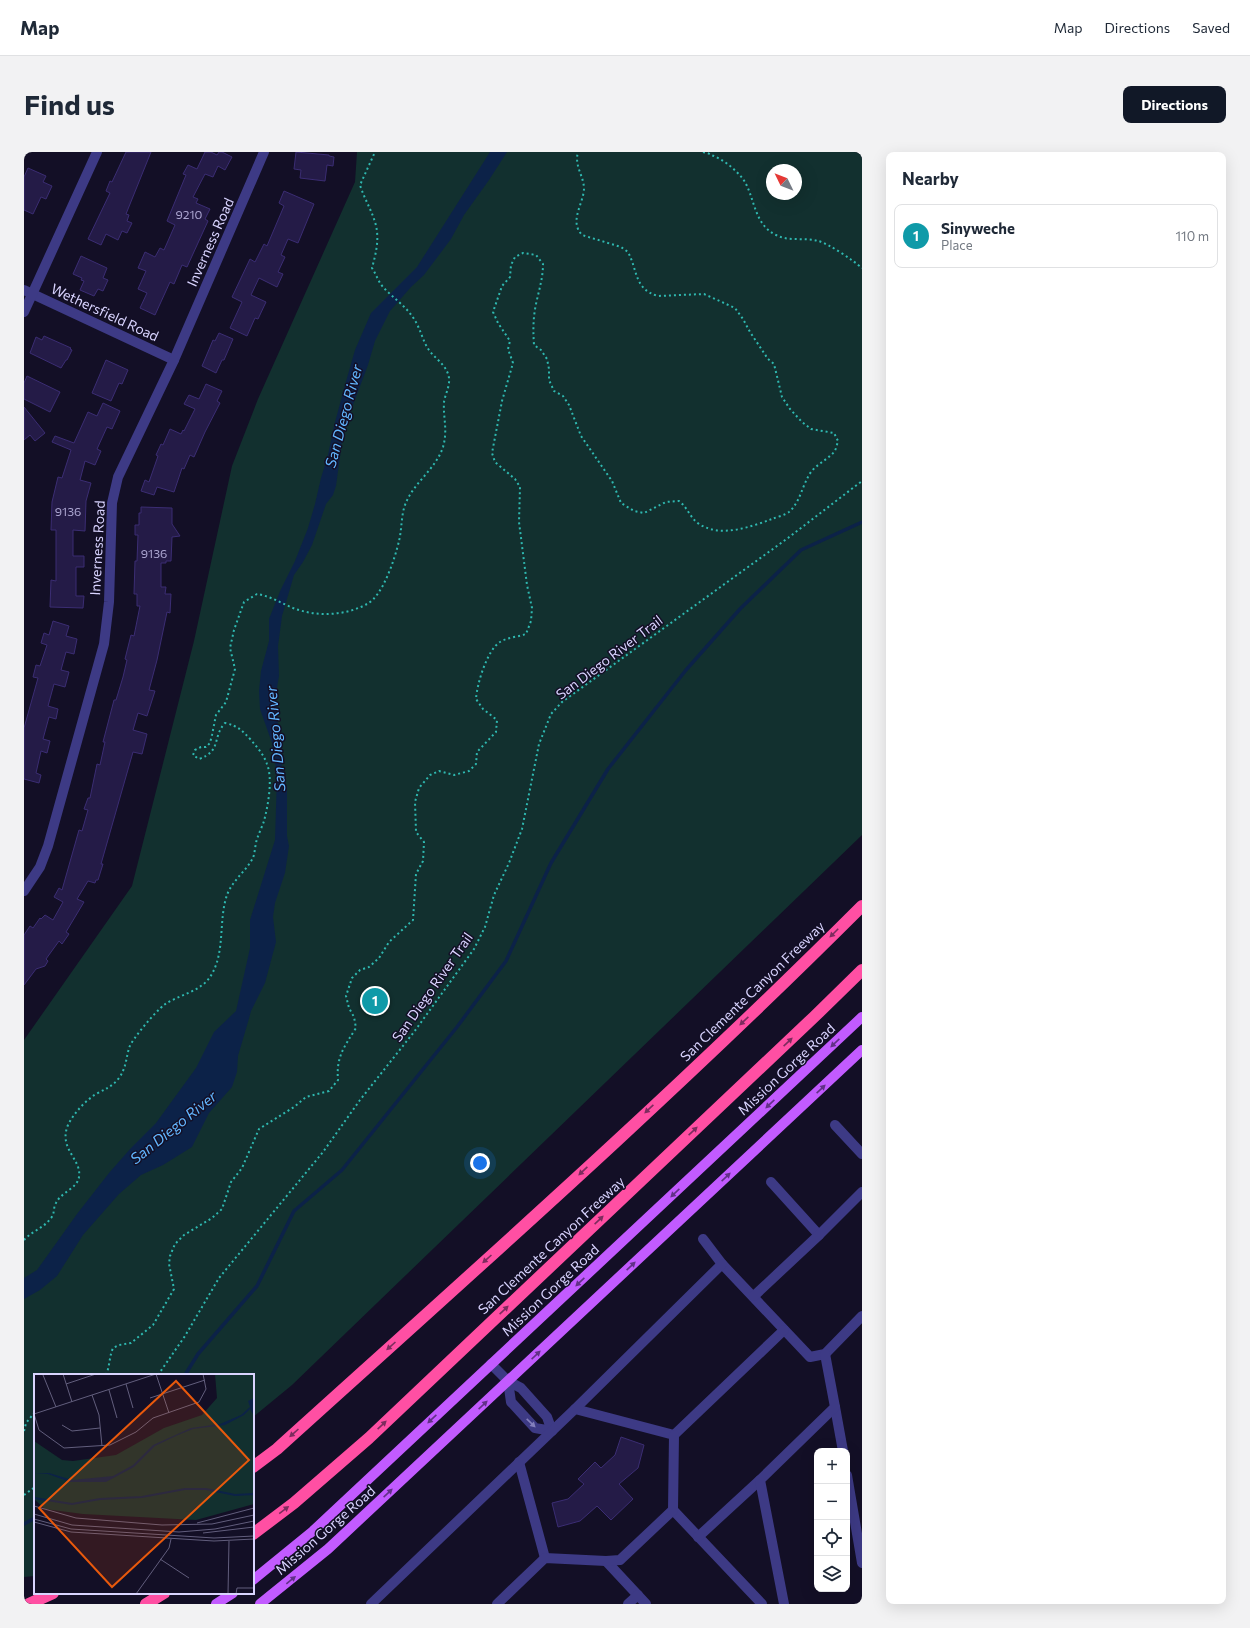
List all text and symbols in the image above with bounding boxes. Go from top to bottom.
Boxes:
text: Map [20,16,59,39]
text: Map [1054,19,1083,36]
text: Directions [1105,19,1170,36]
text: Saved [1192,19,1230,36]
button: Directions [1123,86,1226,123]
text: Find us [24,87,115,121]
north arrow [766,164,802,200]
text: Nearby [902,168,959,189]
street label: Inverness Road [183,195,237,289]
house number: 9210 [176,207,203,221]
text: Sinyweche [941,219,1015,237]
text: 1 [913,228,919,244]
text: 110 m [1176,228,1209,244]
text: Place [941,237,973,253]
street label: Wethersfield Road [48,280,162,344]
water label: San Diego River [321,361,366,470]
street label: Inverness Road [86,500,108,596]
house number: 9136 [55,504,81,518]
house number: 9136 [141,546,167,560]
street label: San Diego River Trail [552,611,666,703]
water label: San Diego River [261,684,289,793]
street label: San Clemente Canyon Freeway [676,917,828,1065]
one-way arrow [829,928,839,938]
street label: San Diego River Trail [388,929,476,1045]
pin: 1 [362,986,388,1016]
one-way arrow [739,1016,749,1026]
street label: Mission Gorge Road [734,1020,838,1118]
one-way arrow [783,1037,793,1047]
one-way arrow [830,1038,840,1047]
one-way arrow [816,1084,826,1093]
water label: San Diego River [126,1086,221,1167]
one-way arrow [765,1099,775,1109]
one-way arrow [644,1105,654,1114]
one-way arrow [688,1126,698,1136]
your location [470,1153,490,1173]
one-way arrow [578,1166,588,1176]
street label: San Clemente Canyon Freeway [474,1173,628,1317]
one-way arrow [721,1173,732,1182]
one-way arrow [670,1188,680,1198]
one-way arrow [594,1216,604,1225]
street label: Mission Gorge Road [498,1241,602,1339]
one-way arrow [482,1254,492,1264]
one-way arrow [626,1261,636,1271]
one-way arrow [574,1277,585,1286]
one-way arrow [499,1305,509,1314]
one-way arrow [386,1341,395,1350]
one-way arrow [531,1350,541,1359]
inset map [34,1374,254,1594]
one-way arrow [477,1400,488,1409]
one-way arrow [427,1415,437,1424]
one-way arrow [526,1419,536,1428]
one-way arrow [377,1420,387,1430]
one-way arrow [289,1429,299,1438]
map controls [814,1448,850,1592]
button: + [814,1448,850,1484]
street label: Mission Gorge Road [272,1482,378,1578]
button: − [814,1484,850,1520]
one-way arrow [383,1489,393,1498]
one-way arrow [279,1506,290,1514]
button: locate [814,1520,850,1556]
button: layers [814,1556,850,1592]
one-way arrow [285,1575,296,1584]

